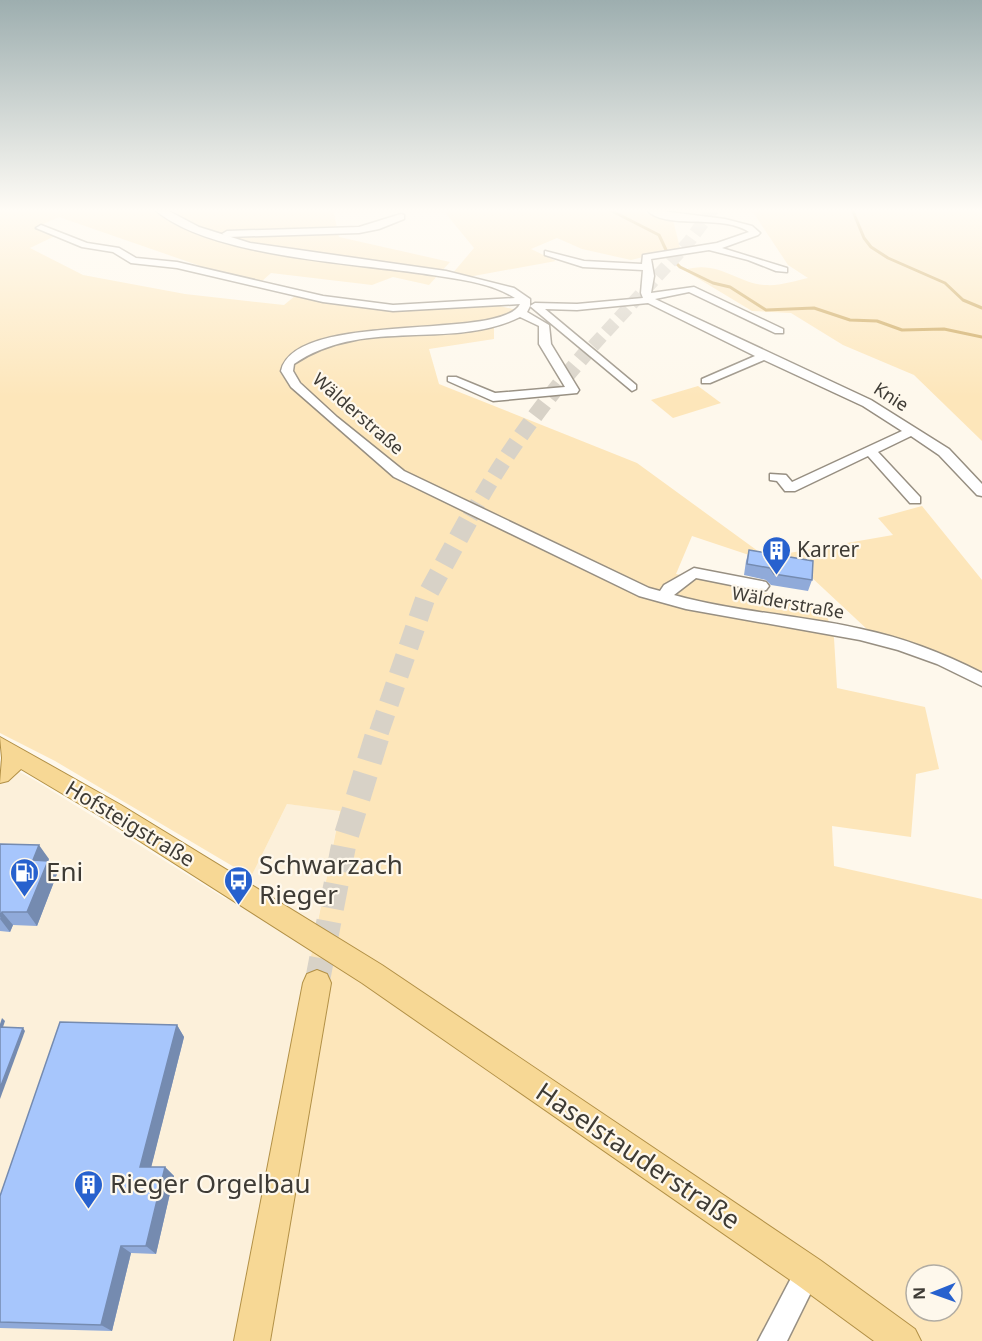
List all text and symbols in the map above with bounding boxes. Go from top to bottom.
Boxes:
street label: Wälderstraße [308,367,409,460]
street label: Knie [869,376,914,416]
building icon: Karrer [760,534,792,576]
place label: Karrer [797,535,860,563]
street label: Wälderstraße [730,580,846,624]
street label: Hofsteigstraße [61,774,200,873]
place label: Schwarzach Rieger [259,846,403,912]
place label: Eni [46,853,83,889]
fuel station icon: Eni [9,856,41,898]
bus stop icon: Schwarzach Rieger [222,864,254,906]
street label: Haselstauderstraße [529,1073,748,1237]
place label: Rieger Orgelbau [110,1165,311,1201]
building icon: Rieger Orgelbau [73,1168,105,1210]
north arrow [904,1263,964,1323]
text: N [908,1287,930,1300]

